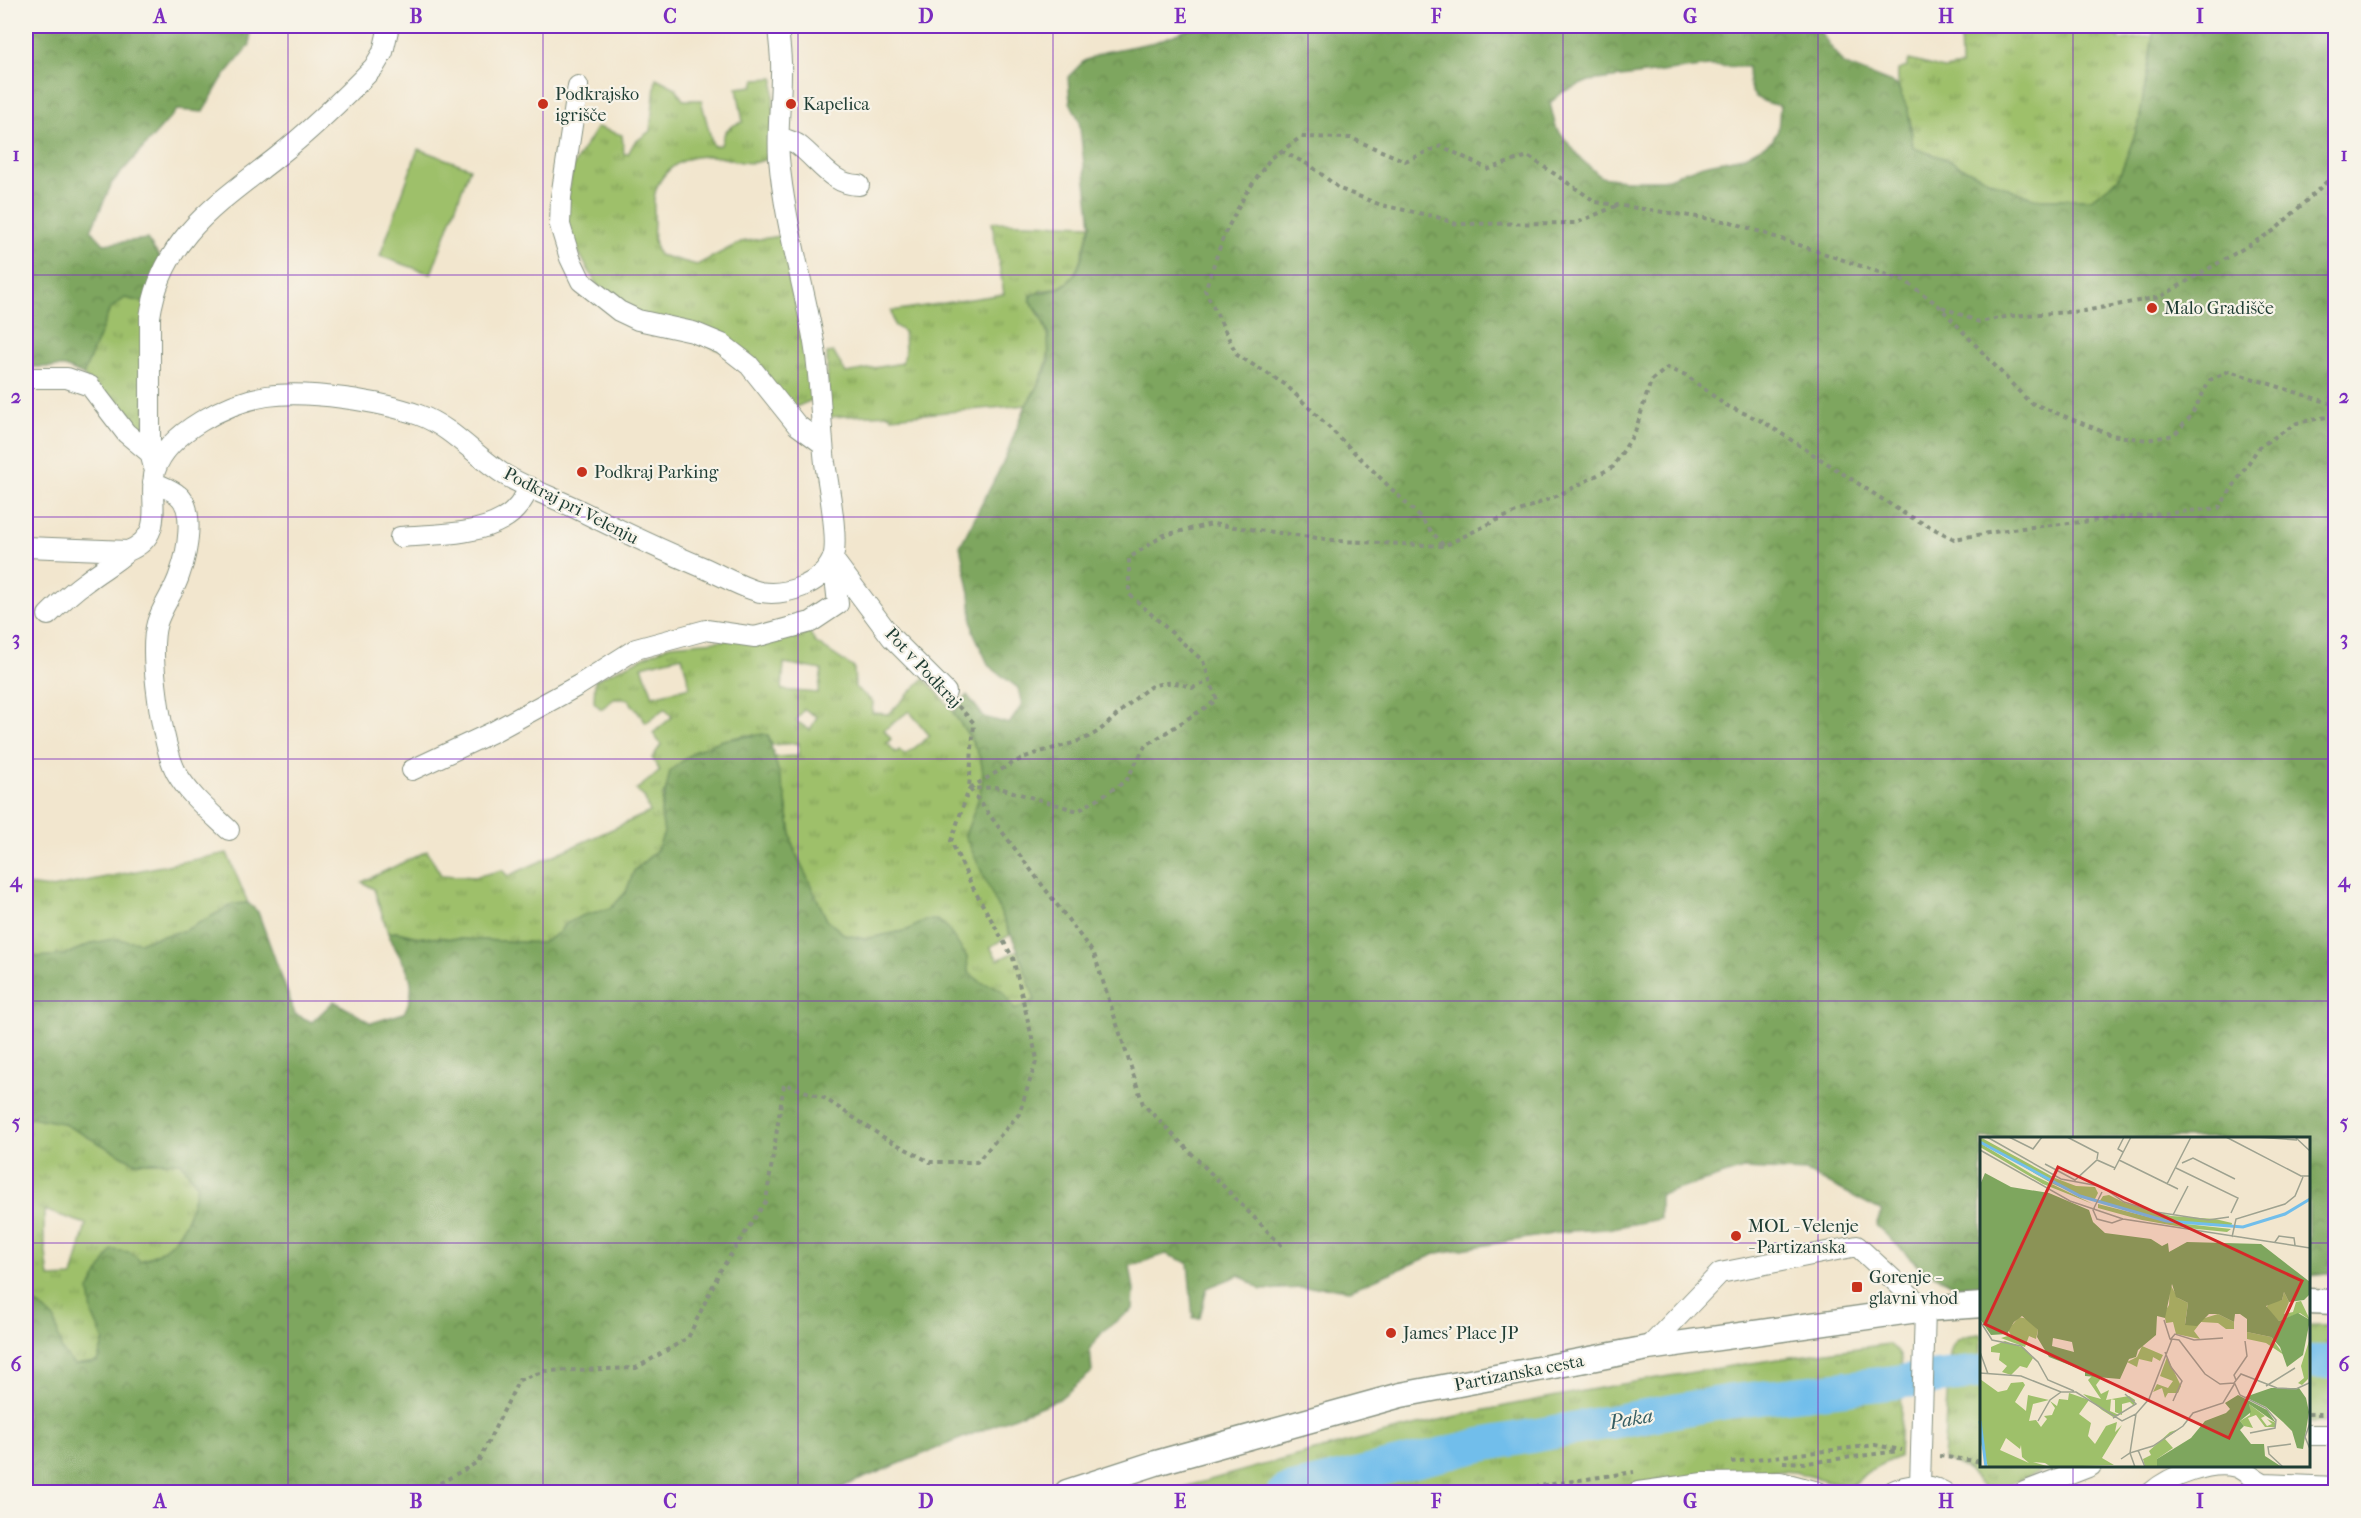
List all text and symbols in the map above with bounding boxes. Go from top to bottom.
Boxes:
text: A [152,5,168,28]
text: B [409,5,423,28]
text: C [663,5,677,28]
text: D [918,5,934,28]
text: E [1174,5,1186,28]
text: F [1430,5,1442,28]
text: G [1683,5,1697,28]
text: H [1938,5,1954,28]
text: I [2196,5,2204,28]
place label: Podkrajsko igrišče [555,84,639,126]
place label: Kapelica [803,94,870,115]
marker: Podkrajsko igrišče [536,97,550,111]
marker: Kapelica [784,97,798,111]
text: 1 [12,143,20,166]
text: 1 [2340,143,2348,166]
place label: Malo Gradišče [2164,298,2274,319]
marker: Malo Gradišče [2145,301,2159,315]
text: 2 [11,385,21,408]
text: 2 [2339,385,2349,408]
place label: Podkraj Parking [594,462,719,483]
street label: Podkraj pri Velenju [500,463,642,549]
marker: Podkraj Parking [575,465,589,479]
street label: Pot v Podkraj [881,624,965,712]
text: 3 [12,627,20,650]
text: 3 [2340,627,2348,650]
text: 4 [9,869,23,893]
text: 4 [2337,869,2351,893]
text: 5 [12,1111,21,1134]
text: 5 [2340,1111,2349,1134]
inset map [1980,1137,2310,1467]
place label: MOL - Velenje - Partizanska [1748,1216,1859,1258]
marker: MOL - Velenje - Partizanska [1729,1229,1743,1243]
place label: Gorenje - glavni vhod [1869,1267,1958,1309]
marker: Gorenje - glavni vhod [1850,1280,1864,1294]
place label: James' Place JP [1401,1323,1518,1344]
marker: James' Place JP [1384,1326,1398,1340]
street label: Partizanska cesta [1452,1350,1586,1396]
text: 6 [11,1353,23,1376]
text: 6 [2339,1353,2351,1376]
water label: Paka [1606,1404,1655,1434]
text: A [152,1490,168,1513]
text: B [409,1490,423,1513]
text: C [663,1490,677,1513]
text: D [918,1490,934,1513]
text: E [1174,1490,1186,1513]
text: F [1430,1490,1442,1513]
text: G [1683,1490,1697,1513]
text: H [1938,1490,1954,1513]
text: I [2196,1490,2204,1513]

